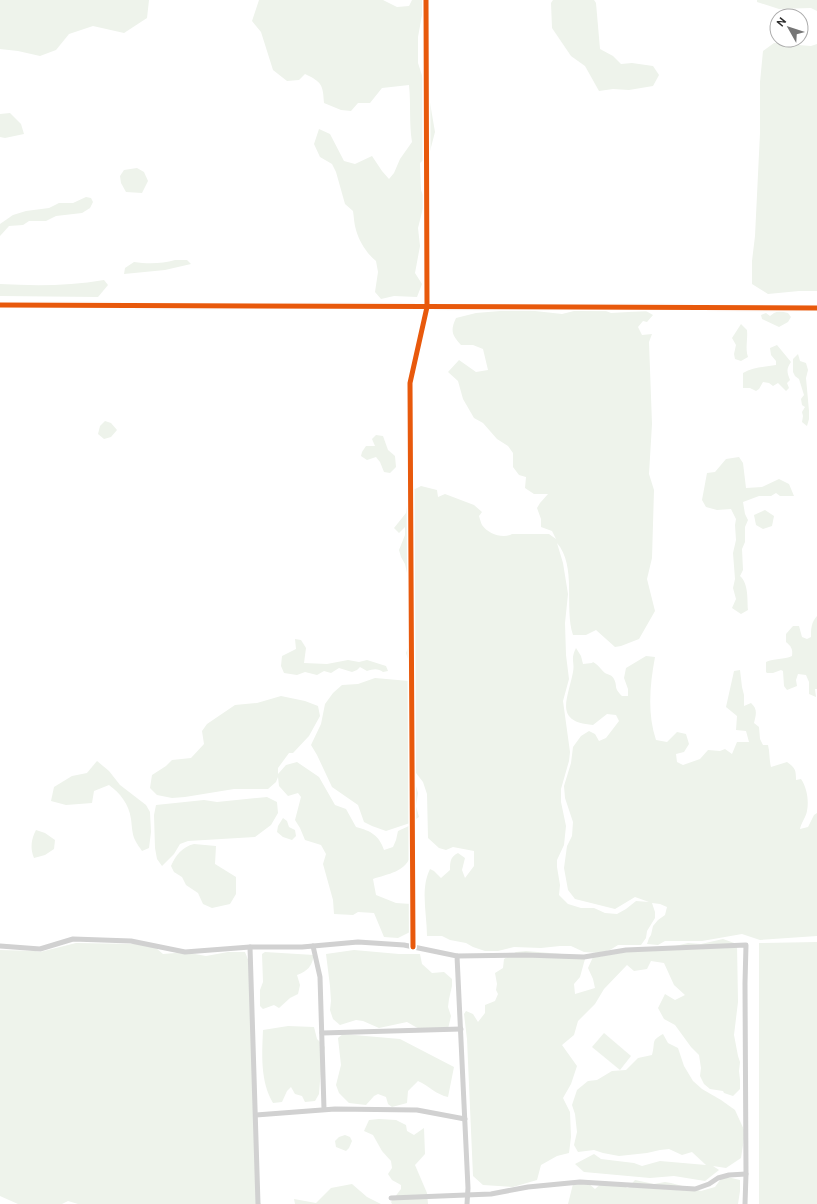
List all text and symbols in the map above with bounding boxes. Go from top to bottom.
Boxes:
north arrow [769,8,809,48]
text: N [774,15,788,29]

